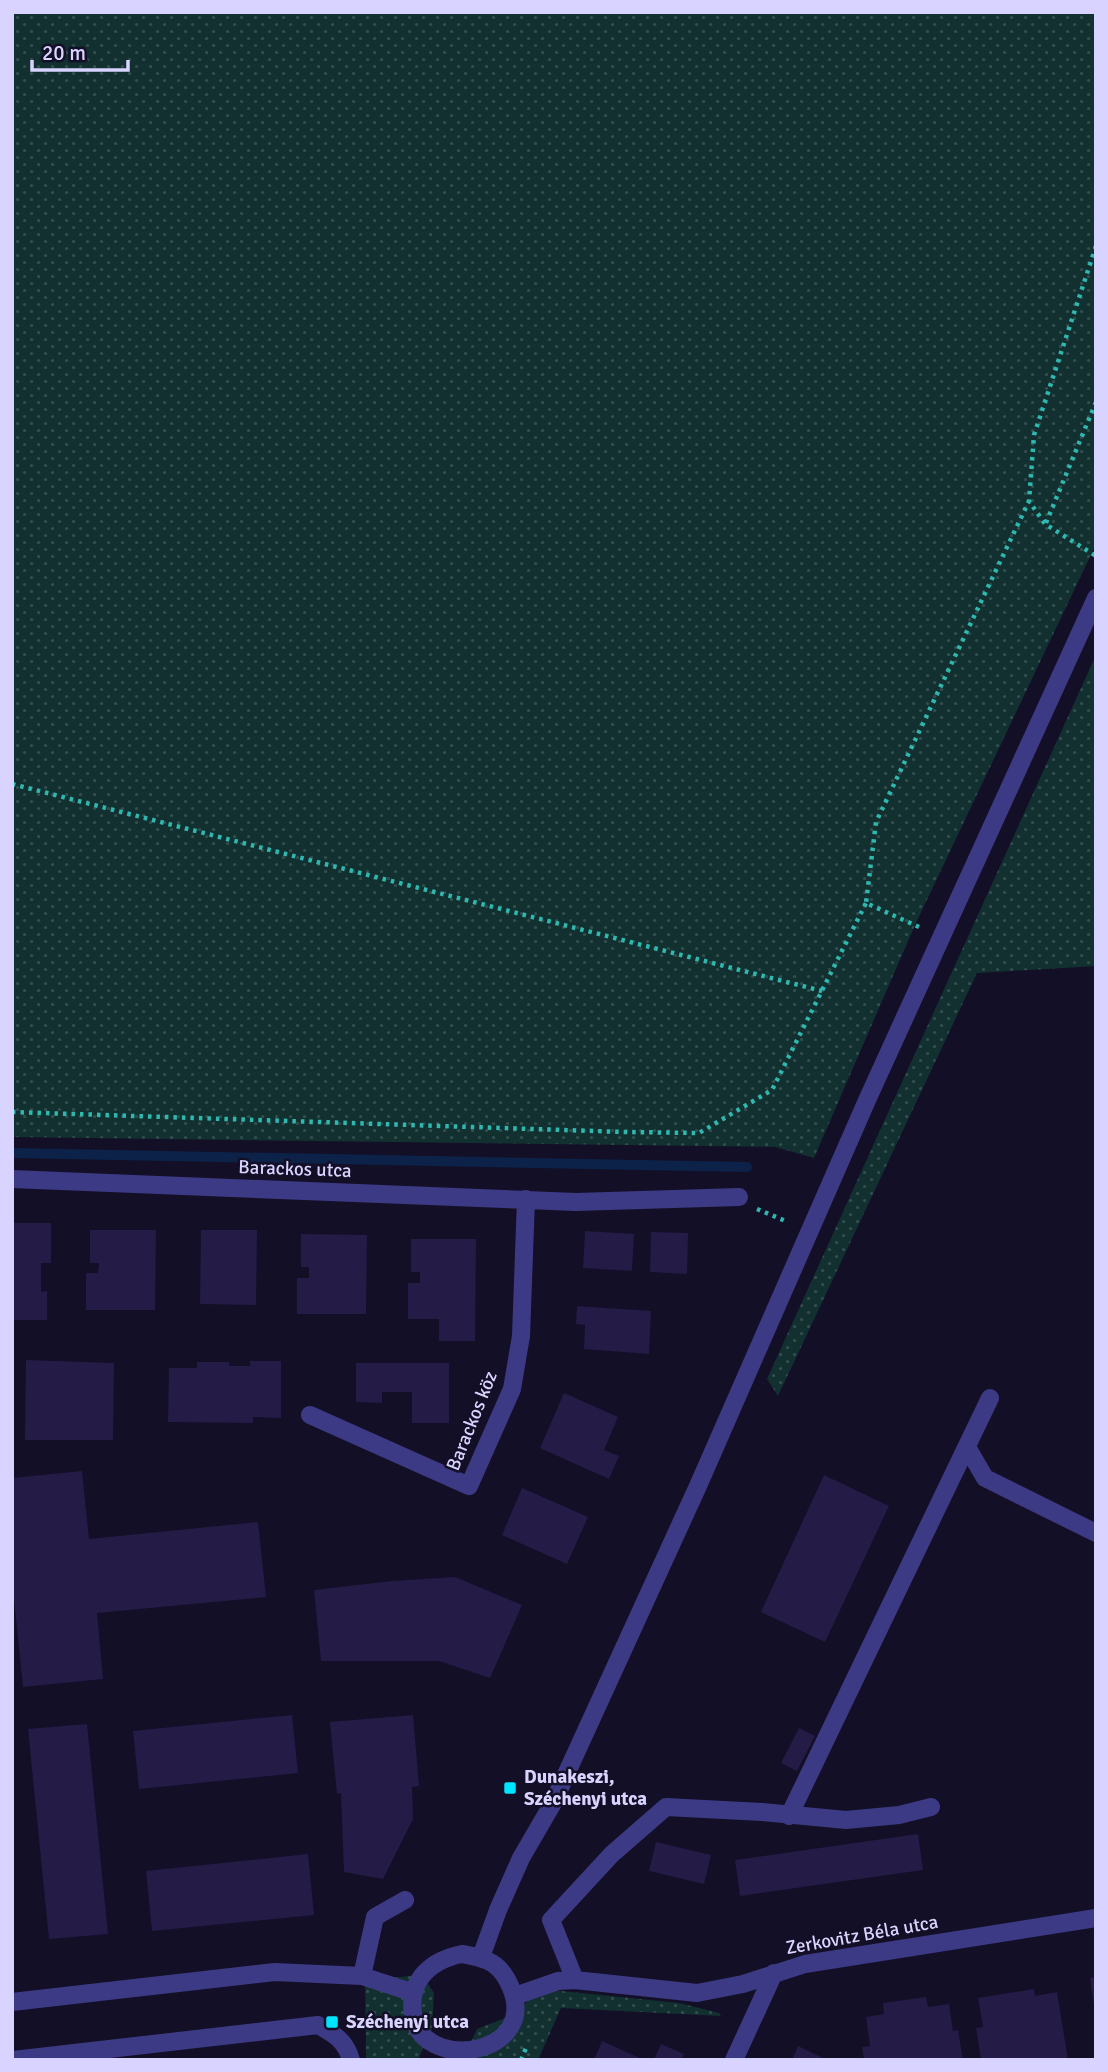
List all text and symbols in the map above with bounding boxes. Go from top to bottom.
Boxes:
scale bar [32,28,128,72]
text: 20 m [42,40,86,66]
street label: Barackos utca [238,1155,352,1183]
street label: Barackos köz [441,1368,503,1474]
place label: Dunakeszi, Széchenyi utca [524,1765,647,1811]
marker: Dunakeszi, Széchenyi utca [502,1780,518,1796]
street label: Zerkovitz Béla utca [784,1910,940,1960]
place label: Széchenyi utca [346,2010,469,2034]
marker: Széchenyi utca [324,2014,340,2030]

